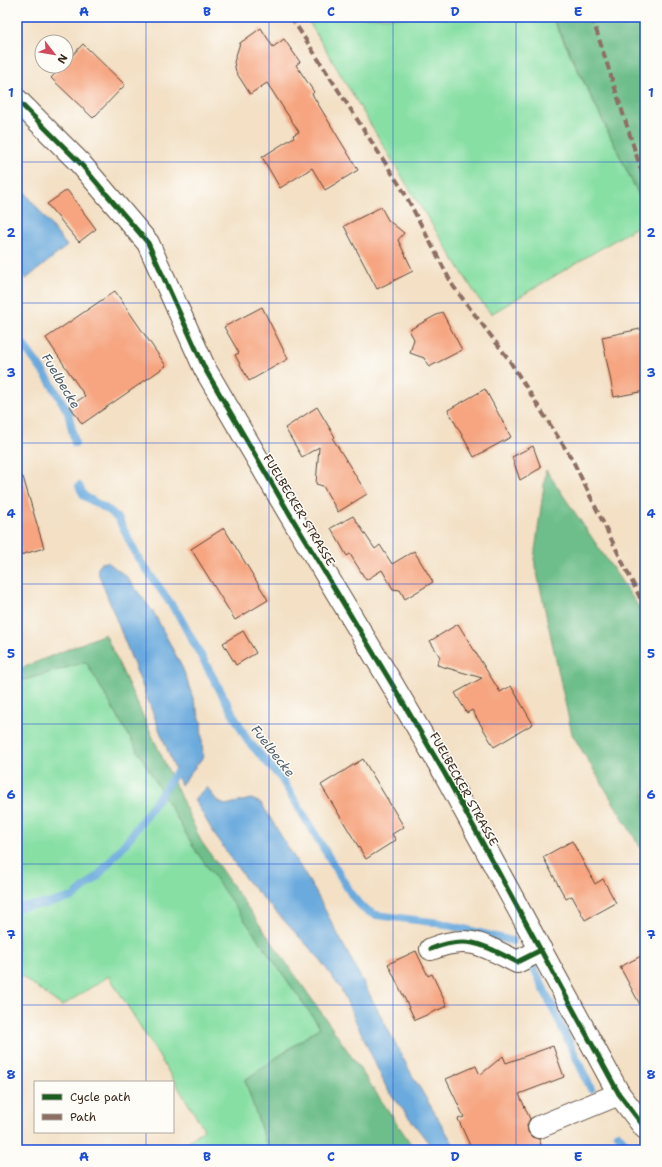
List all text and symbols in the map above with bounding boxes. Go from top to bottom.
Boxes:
text: A [79,3,89,20]
text: B [203,3,211,20]
text: C [327,3,335,20]
text: D [450,3,460,20]
text: E [574,3,583,20]
north arrow [34,34,74,74]
text: N [53,51,71,67]
text: 1 [8,84,14,101]
text: 1 [648,84,654,101]
text: 2 [6,224,16,241]
text: 2 [646,224,656,241]
water label: Fuelbecke [38,350,84,412]
text: 3 [6,364,16,381]
text: 3 [646,364,656,381]
street label: FUELBECKER STRASSE [259,451,339,569]
text: 4 [6,505,16,522]
text: 4 [646,505,656,522]
text: 5 [7,645,15,662]
text: 5 [647,645,655,662]
water label: Fuelbecke [247,721,299,781]
street label: FUELBECKER STRASSE [426,729,502,849]
text: 6 [6,786,16,803]
text: 6 [646,786,656,803]
text: 7 [6,926,16,943]
text: 7 [646,926,656,943]
text: 8 [6,1066,16,1083]
text: 8 [646,1066,656,1083]
legend [34,1081,174,1133]
text: Cycle path [70,1089,131,1105]
text: Path [70,1109,96,1125]
text: A [79,1148,89,1165]
text: B [203,1148,211,1165]
text: C [327,1148,335,1165]
text: D [450,1148,460,1165]
text: E [574,1148,583,1165]

